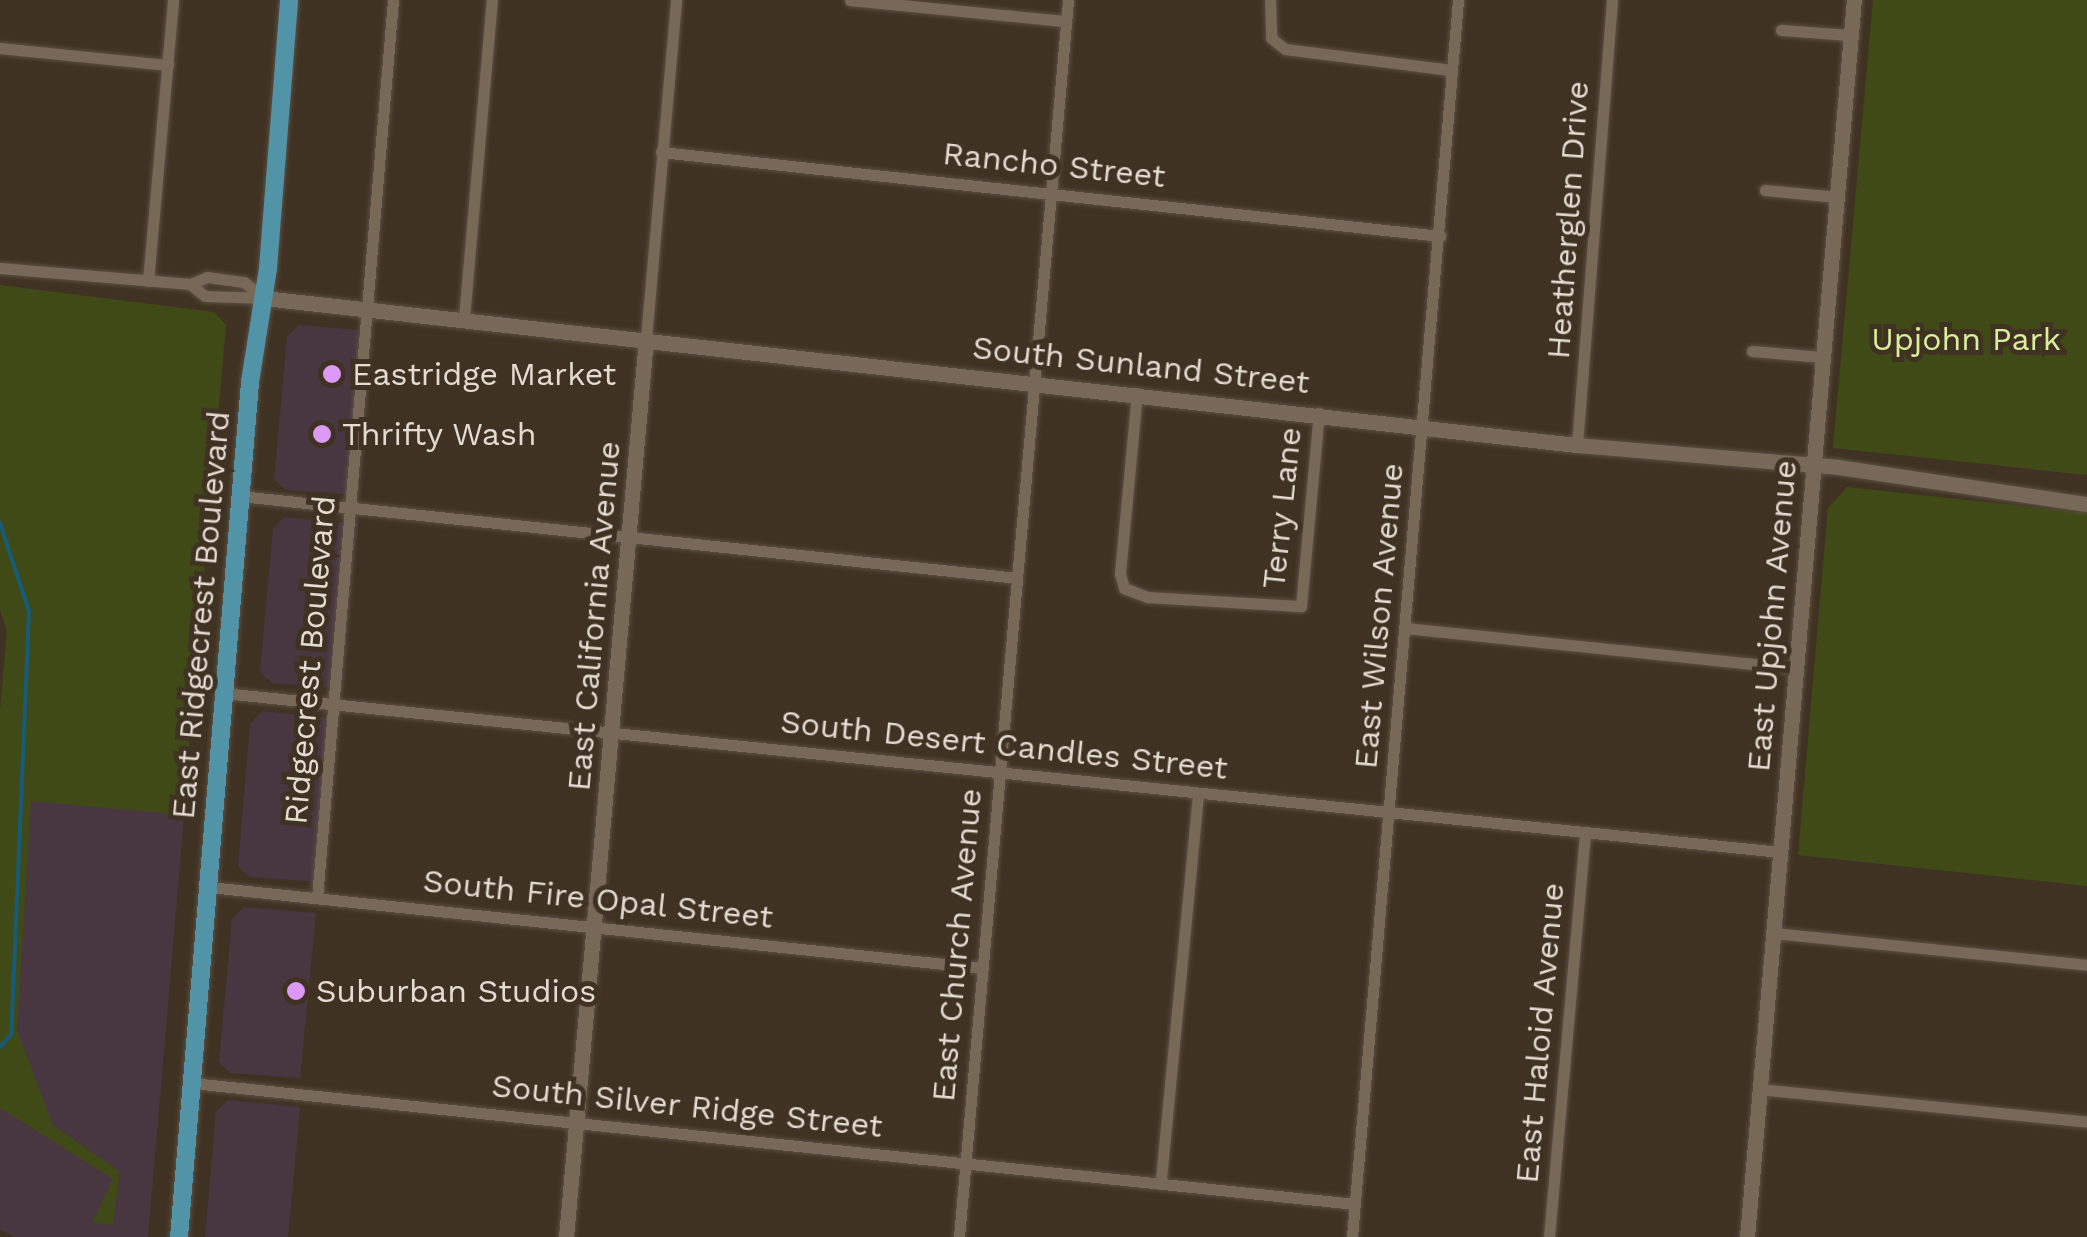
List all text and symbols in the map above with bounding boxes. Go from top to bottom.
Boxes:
street label: Heatherglen Drive [1539,80,1597,360]
street label: Rancho Street [941,134,1167,196]
park label: Upjohn Park [1871,320,2061,358]
street label: South Sunland Street [971,328,1311,402]
place label: Eastridge Market [352,355,616,393]
marker: Eastridge Market [321,363,343,385]
street label: East Ridgecrest Boulevard [164,409,238,821]
place label: Thrifty Wash [342,415,538,453]
marker: Thrifty Wash [311,423,333,445]
street label: Terry Lane [1254,425,1310,591]
street label: East California Avenue [559,439,629,793]
street label: East Upjohn Avenue [1739,458,1805,774]
street label: East Wilson Avenue [1346,461,1412,771]
street label: Ridgecrest Boulevard [276,494,344,826]
street label: South Desert Candles Street [779,702,1229,788]
street label: East Church Avenue [924,786,990,1104]
street label: South Fire Opal Street [421,861,775,937]
street label: East Haloid Avenue [1508,881,1572,1185]
place label: Suburban Studios [316,972,596,1010]
marker: Suburban Studios [285,980,307,1002]
street label: South Silver Ridge Street [490,1066,884,1146]

